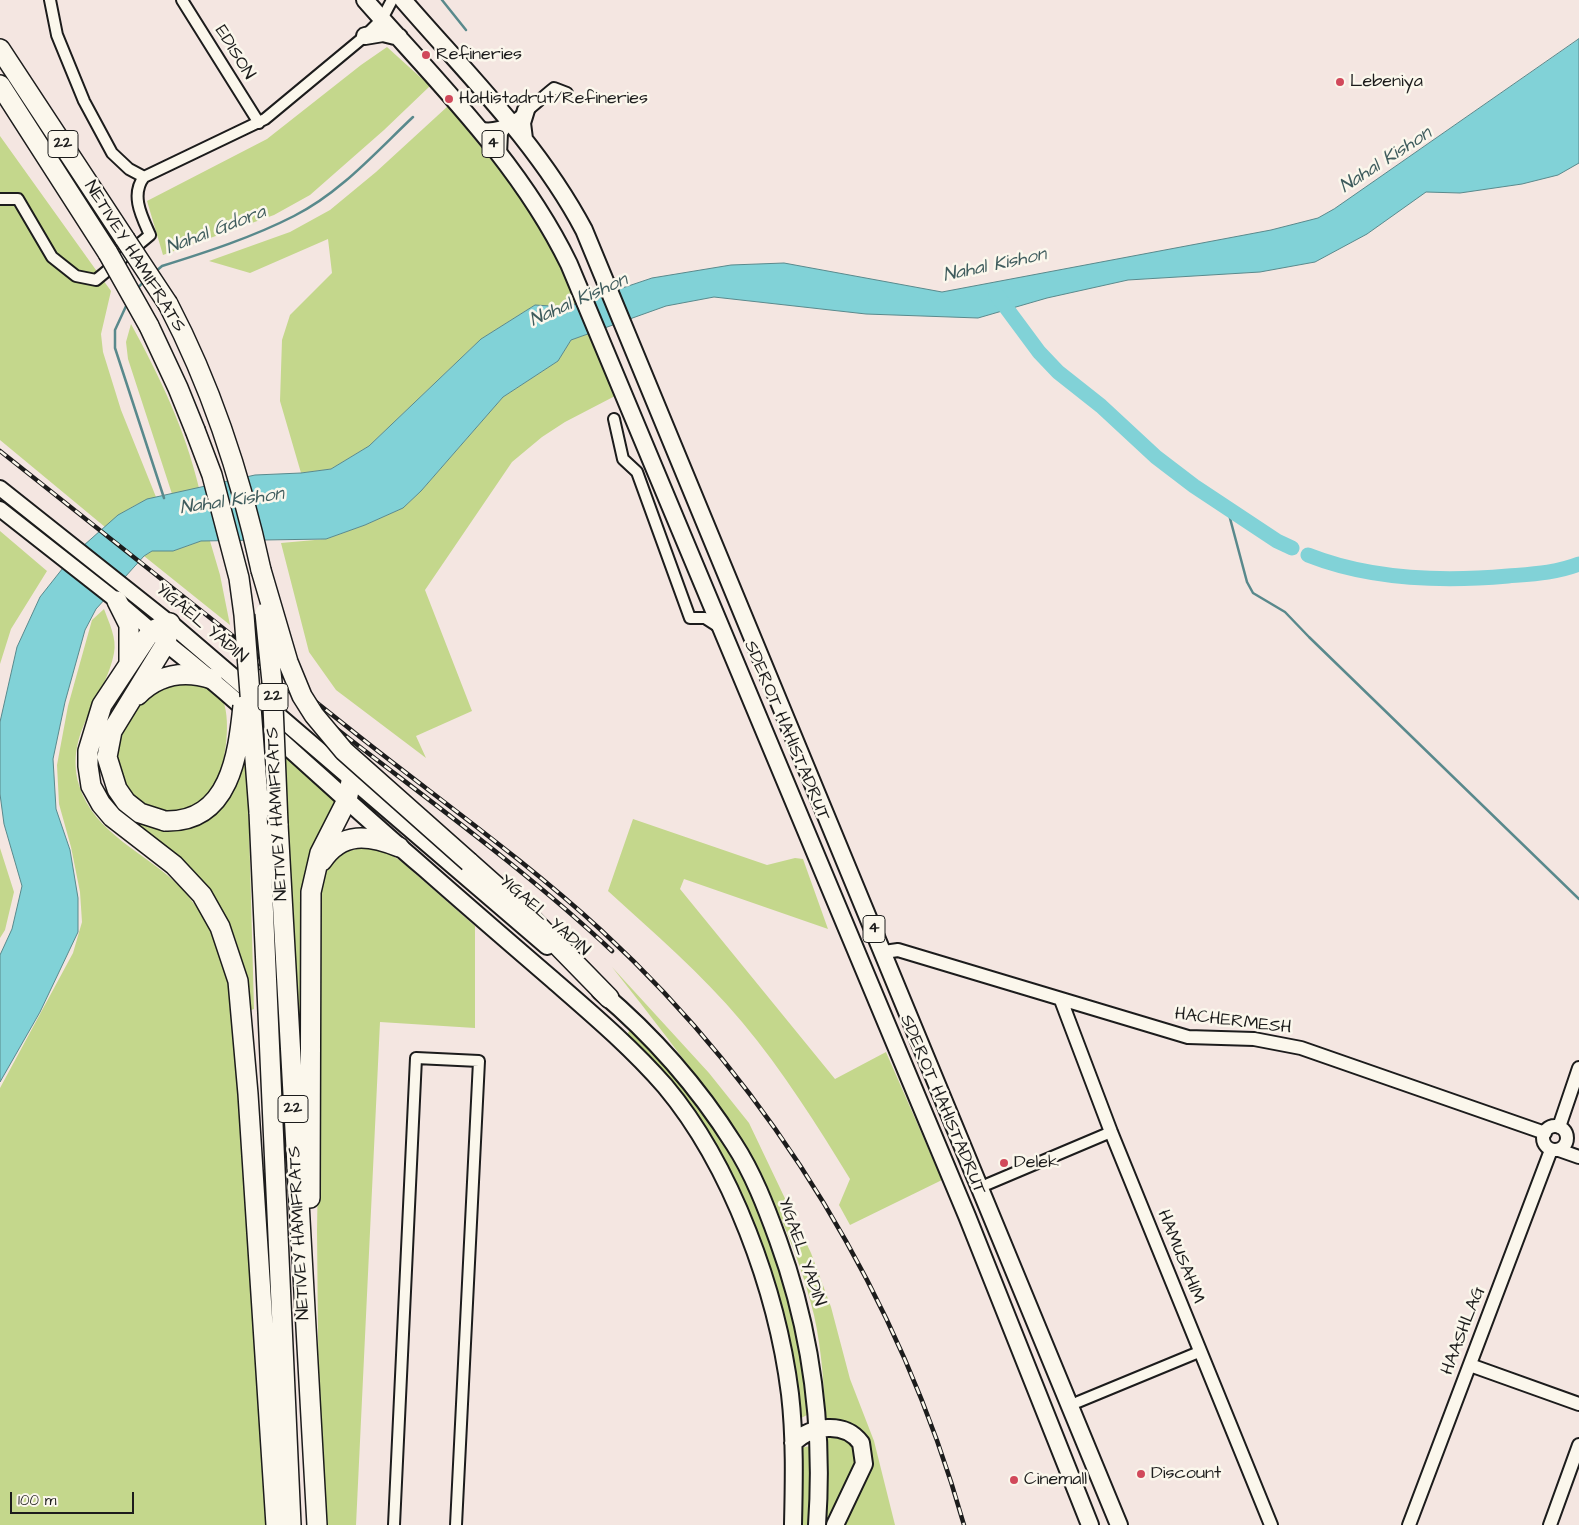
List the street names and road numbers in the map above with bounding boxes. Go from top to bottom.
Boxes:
street label: EDISON [209,22,259,84]
road number: 22 [48,130,78,158]
road number: 4 [482,130,504,158]
street label: NETIVEY HAMIFRATS [79,177,189,337]
street label: YIGAEL YADIN [151,579,251,669]
street label: SDEROT HAHISTADRUT [738,638,834,824]
road number: 22 [258,684,288,710]
street label: NETIVEY HAMIFRATS [263,726,293,902]
street label: YIGAEL YADIN [494,871,594,961]
road number: 4 [863,916,885,942]
street label: HACHERMESH [1173,1004,1293,1040]
street label: SDEROT HAHISTADRUT [894,1012,990,1198]
road number: 22 [278,1096,308,1122]
street label: NETIVEY HAMIFRATS [285,1145,315,1321]
street label: YIGAEL YADIN [772,1195,830,1309]
street label: HAMUSAHIM [1151,1207,1209,1307]
street label: HAASHLAG [1437,1284,1491,1378]

